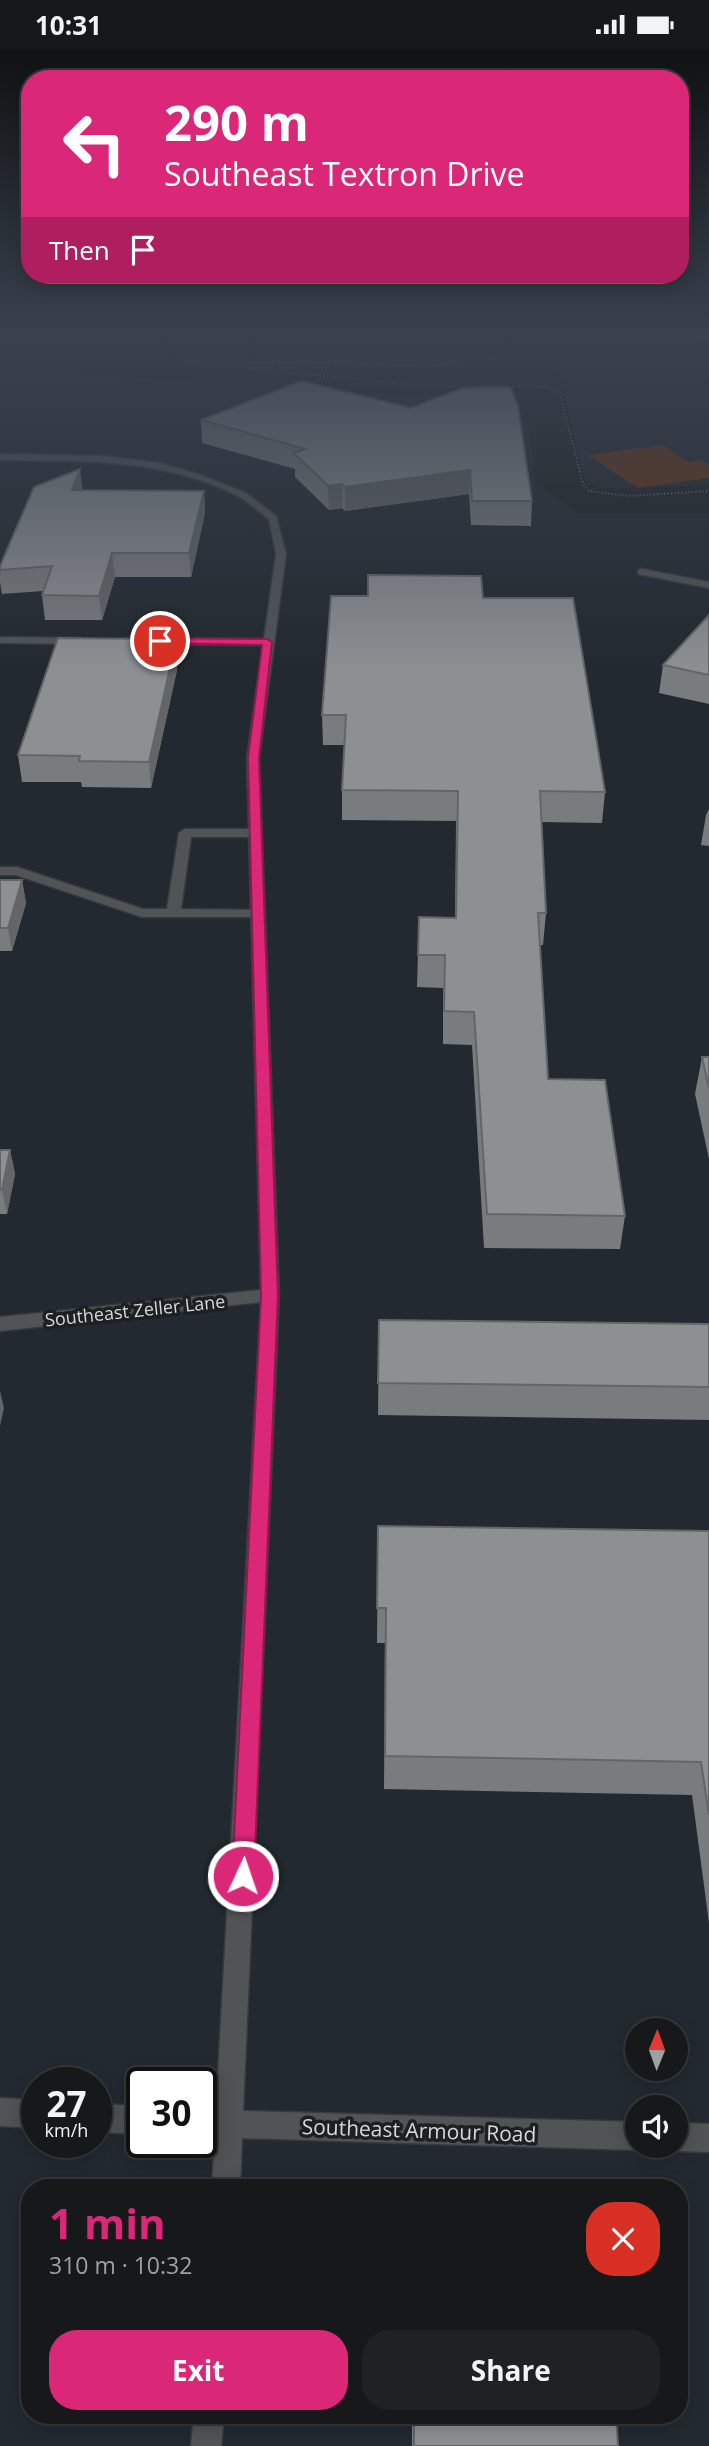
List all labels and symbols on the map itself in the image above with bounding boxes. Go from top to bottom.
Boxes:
pin [130,611,190,671]
street label: Southeast Zeller Lane [44,1289,226,1331]
position arrow [206,1839,280,1913]
north arrow [625,2018,688,2081]
speed limit sign: 30 [126,2067,217,2158]
street label: Southeast Armour Road [301,2112,537,2148]

